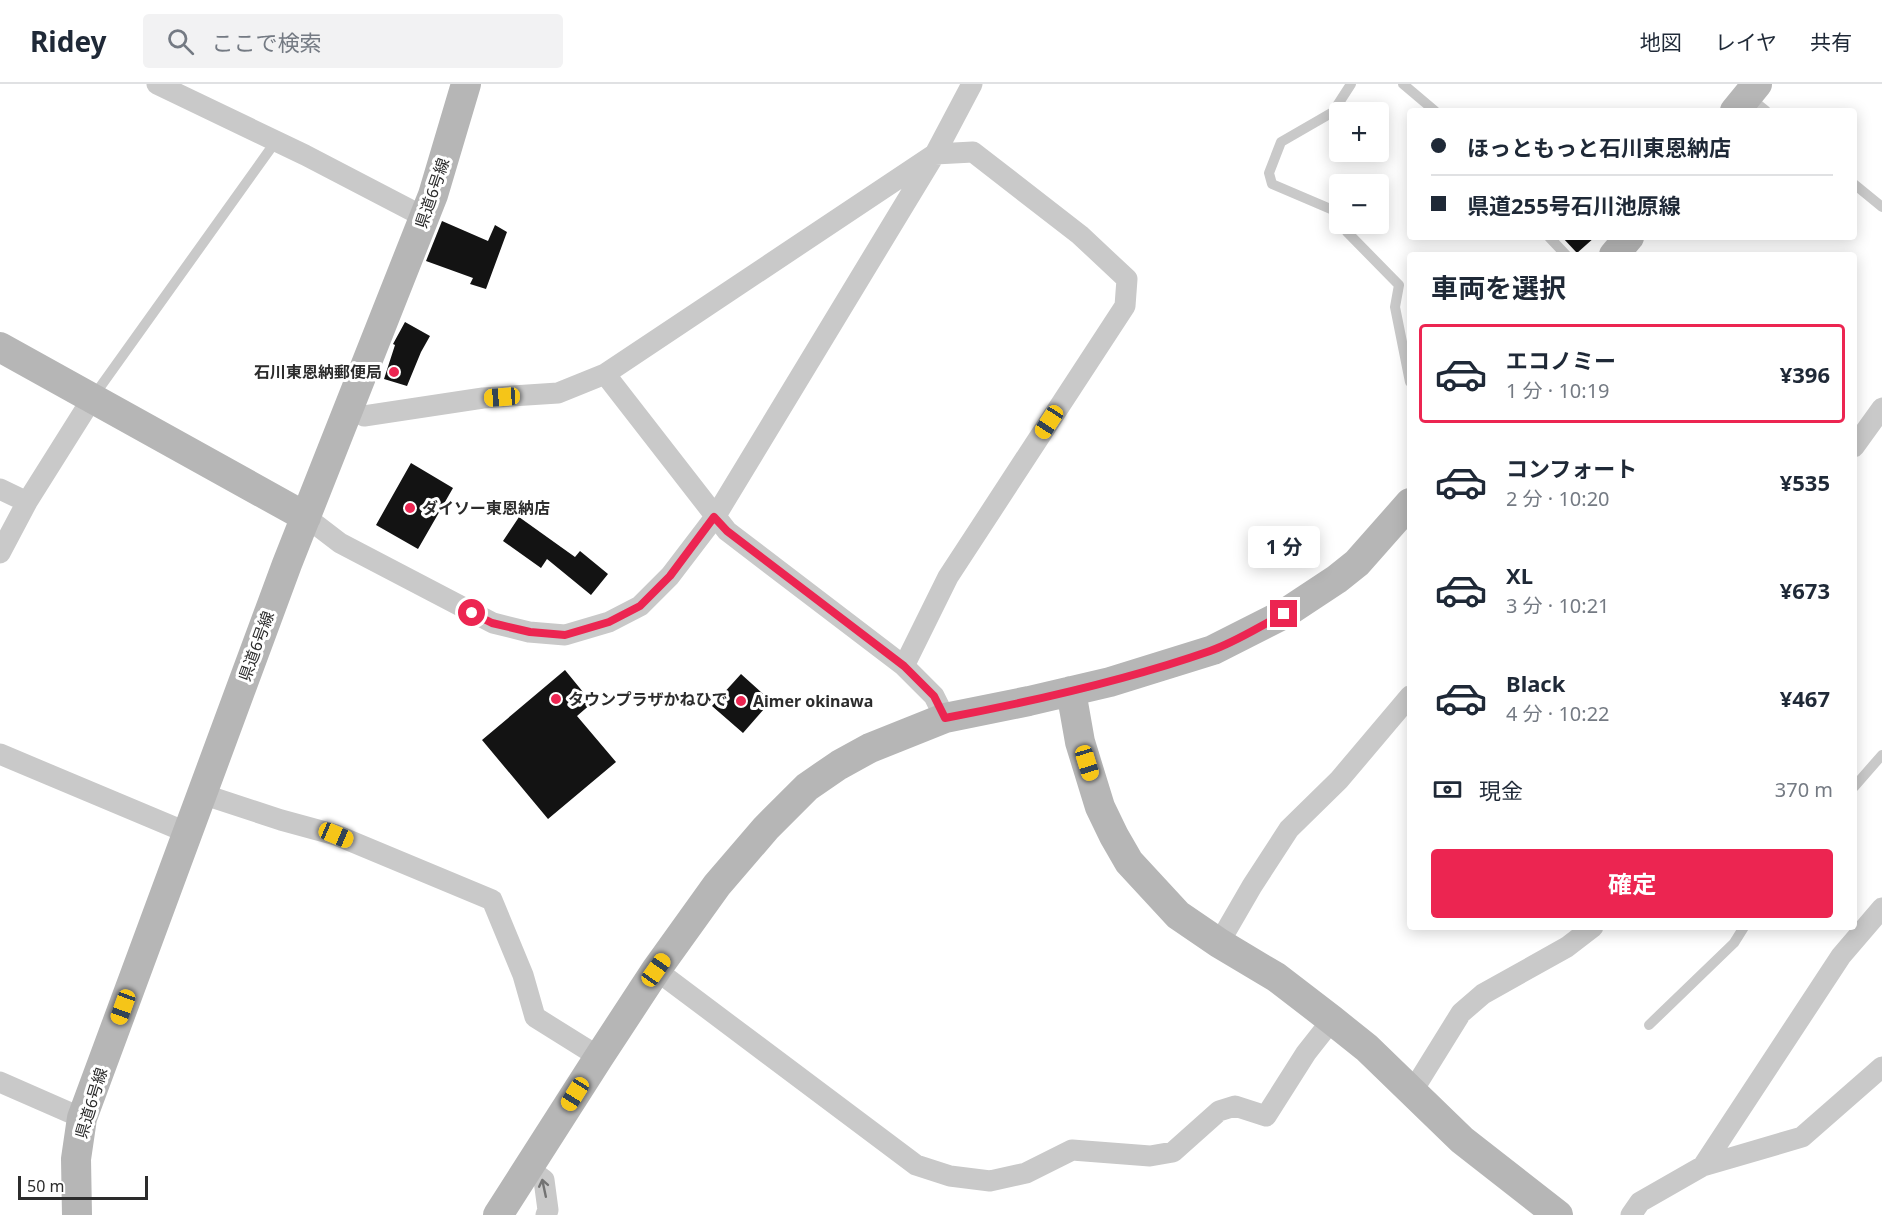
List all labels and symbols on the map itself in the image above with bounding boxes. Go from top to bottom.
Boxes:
street label: 県道6号線 [410,155,454,231]
place label: 石川東恩納郵便局 [254,361,382,383]
marker: 石川東恩納郵便局 [387,365,401,379]
car [483,387,521,407]
car [1032,402,1066,442]
place label: ダイソー東恩納店 [422,497,550,519]
marker: ダイソー東恩納店 [403,501,417,515]
callout: 1 分 [1248,527,1320,569]
route start [458,599,485,626]
route end [1270,600,1297,627]
street label: 県道6号線 [233,608,279,684]
place label: タウンプラザかねひで [568,688,728,710]
place label: Aimer okinawa [753,690,873,712]
marker: タウンプラザかねひで [549,692,563,706]
marker: Aimer okinawa [734,694,748,708]
car [1073,743,1101,783]
car [316,820,356,850]
car [638,950,674,990]
car [108,987,138,1027]
street label: 県道6号線 [70,1065,112,1141]
car [558,1074,592,1114]
scale bar [18,1173,148,1200]
one-way arrow [538,1179,549,1198]

